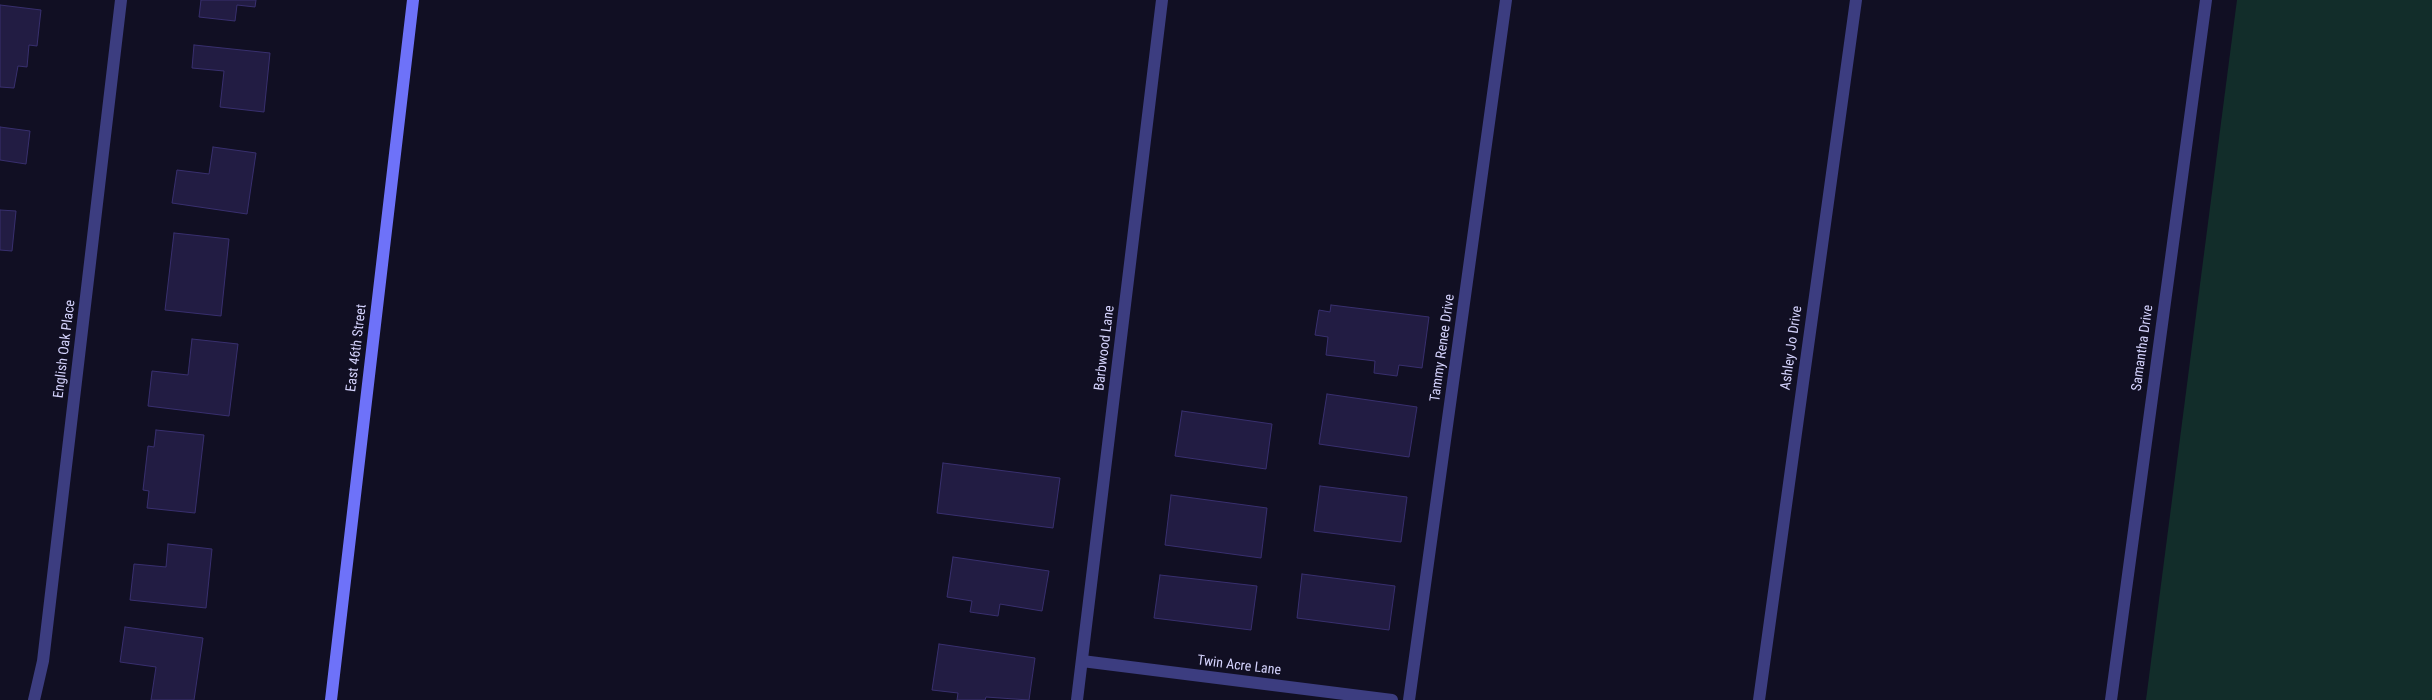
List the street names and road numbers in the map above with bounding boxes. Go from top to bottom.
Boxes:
street label: Tammy Renee Drive [1427,293,1459,403]
street label: English Oak Place [51,299,79,399]
street label: East 46th Street [343,303,371,393]
street label: Samantha Drive [2129,304,2157,392]
street label: Barbwood Lane [1091,305,1119,391]
street label: Ashley Jo Drive [1778,305,1806,391]
street label: Twin Acre Lane [1196,653,1282,679]

